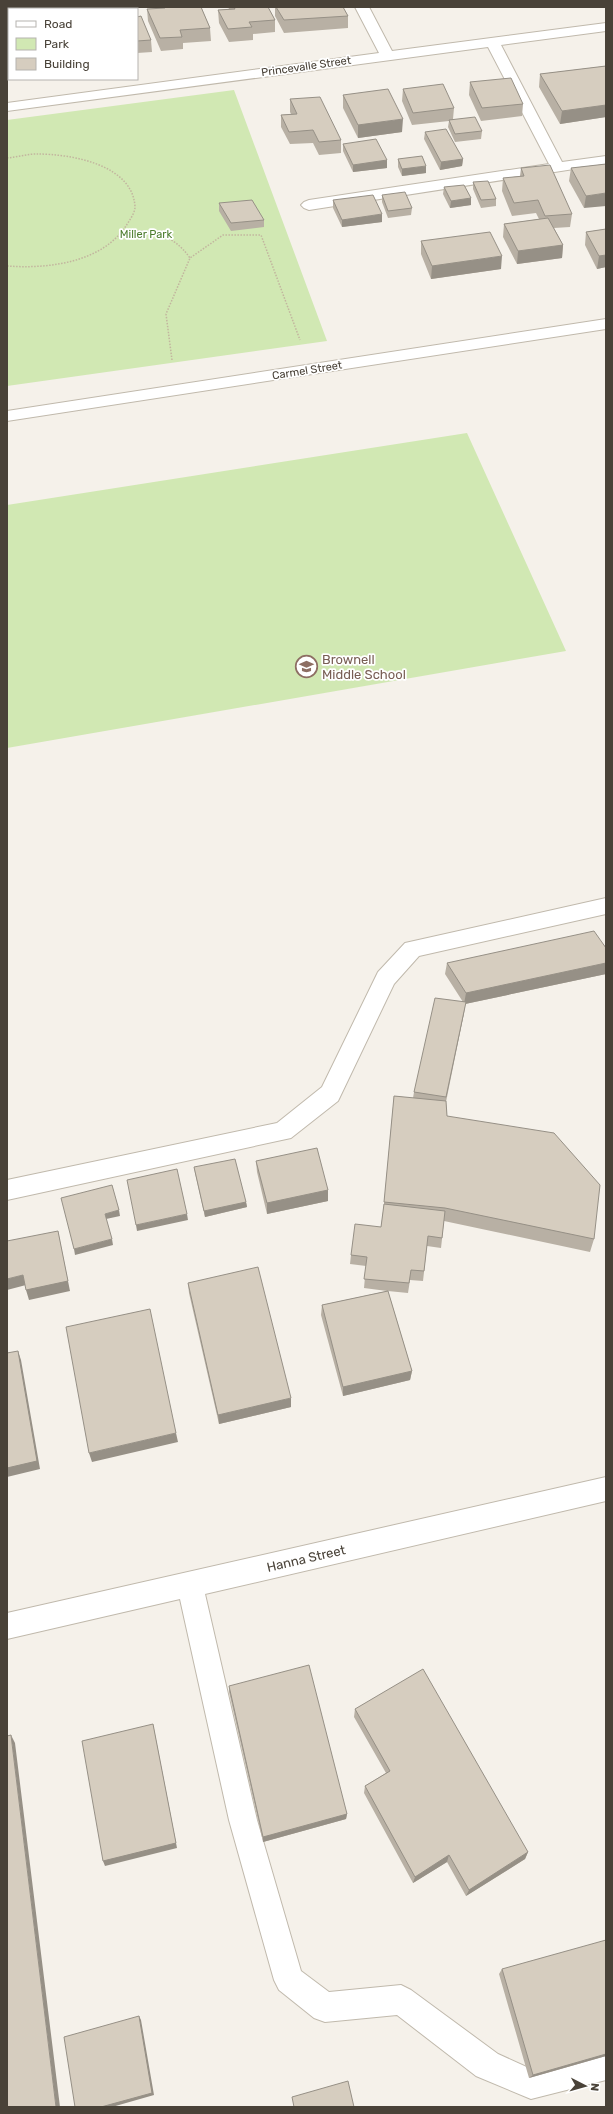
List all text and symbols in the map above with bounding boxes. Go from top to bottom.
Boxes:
legend [8,8,138,80]
text: Road [44,17,72,31]
text: Park [44,37,70,51]
street label: Princevalle Street [260,54,352,79]
text: Building [44,57,90,71]
park label: Miller Park [120,228,173,241]
street label: Carmel Street [271,358,344,382]
place label: Brownell Middle School [322,652,406,682]
school or university icon: Brownell Middle School [293,653,319,679]
street label: Hanna Street [265,1542,347,1575]
north arrow [565,2066,605,2106]
text: N [588,2082,601,2092]

